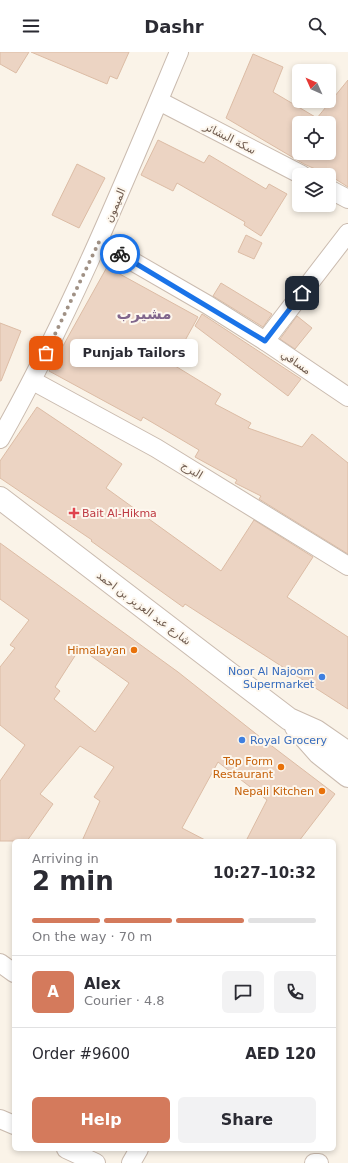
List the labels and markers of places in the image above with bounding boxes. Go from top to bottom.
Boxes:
pin [285,276,319,310]
pin [29,336,63,370]
callout: Punjab Tailors [70,339,198,367]
place label: Bait Al-Hikma [82,507,157,520]
marker: Bait Al-Hikma [69,508,79,518]
place label: Himalayan [67,644,126,657]
marker: Himalayan [129,645,139,655]
place label: Noor Al Najoom Supermarket [228,665,315,691]
marker: Noor Al Najoom Supermarket [317,672,327,682]
place label: Royal Grocery [250,734,328,747]
marker: Royal Grocery [237,735,247,745]
place label: Top Form Restaurant [213,755,274,781]
marker: Top Form Restaurant [276,762,286,772]
place label: Nepali Kitchen [234,785,314,798]
marker: Nepali Kitchen [317,786,327,796]

